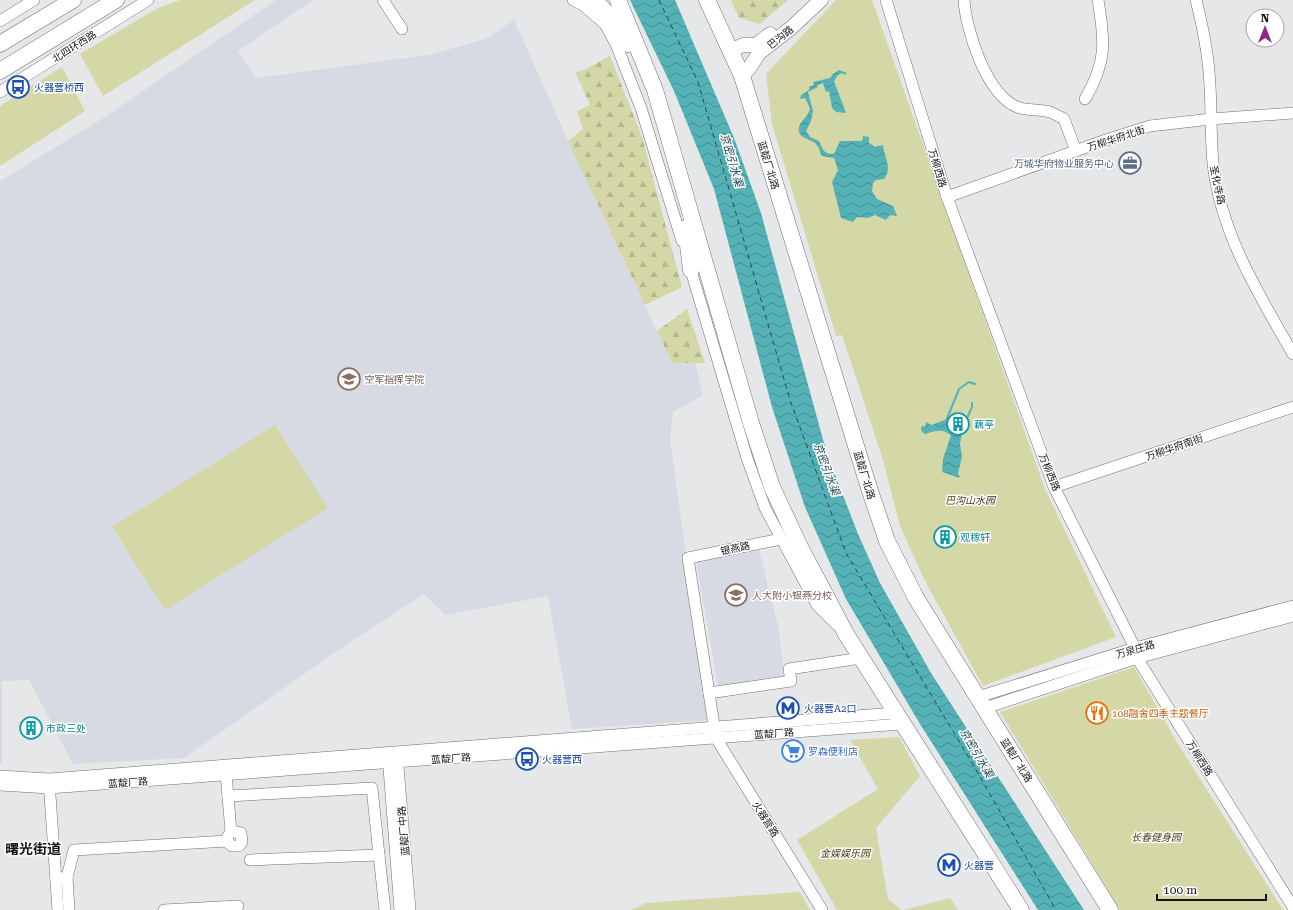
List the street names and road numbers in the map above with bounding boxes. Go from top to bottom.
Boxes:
street label: 巴沟路 [765,24,795,51]
street label: 北四环西路 [50,29,98,64]
street label: 万柳华府北街 [1086,124,1146,153]
street label: 蓝靛厂北路 [756,140,781,191]
street label: 万柳西路 [926,147,949,189]
street label: 圣化寺路 [1208,164,1227,206]
street label: 万柳华府南街 [1144,433,1204,462]
street label: 蓝靛厂北路 [852,450,877,501]
street label: 万柳西路 [1037,452,1062,493]
street label: 银燕路 [719,540,751,557]
street label: 万泉庄路 [1114,639,1156,660]
street label: 蓝靛厂路 [754,727,794,740]
street label: 蓝靛厂北路 [999,736,1034,784]
street label: 万柳西路 [1184,738,1215,778]
street label: 蓝靛厂路 [431,752,471,765]
street label: 蓝靛厂路 [108,776,148,789]
street label: 火器营路 [750,799,781,839]
street label: 蓝靛厂中路 [396,806,411,856]

